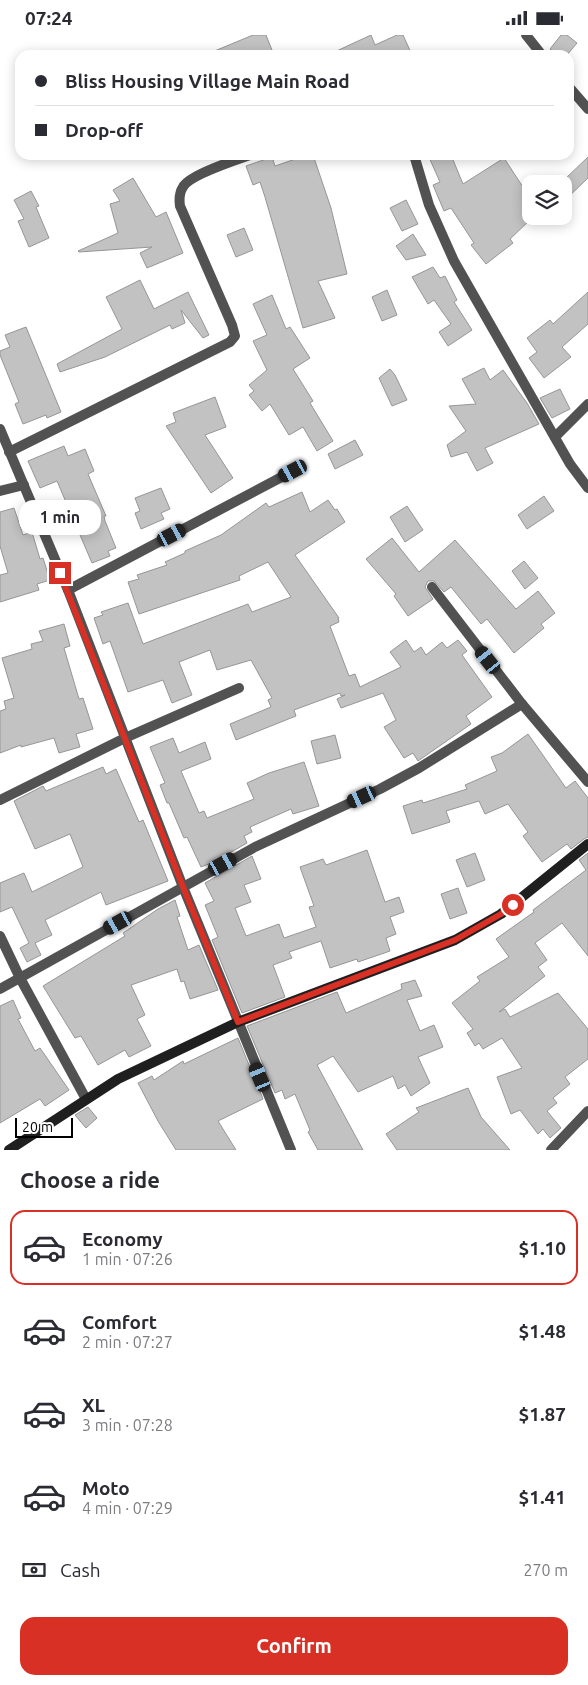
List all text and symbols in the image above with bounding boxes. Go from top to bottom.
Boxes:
text: 07:24 [25,7,73,29]
text: Bliss Housing Village Main Road [65,70,350,92]
text: Drop-off [65,119,143,141]
map controls [522,175,572,225]
button: layers [522,175,572,225]
car [276,457,309,485]
callout: 1 min [19,501,101,535]
text: 1 min [40,508,80,526]
car [155,521,188,549]
route end [49,562,71,584]
car [472,644,503,676]
car [345,784,378,810]
car [206,850,239,878]
route start [502,894,524,916]
car [101,909,134,937]
car [247,1060,272,1094]
scale bar [15,1115,72,1138]
text: 20 m [22,1119,53,1135]
text: Choose a ride [20,1167,160,1192]
icon: car [22,1225,67,1270]
text: Economy [82,1228,163,1250]
text: $1.10 [518,1237,566,1259]
text: 1 min · 07:26 [82,1250,173,1268]
icon: car [22,1308,67,1353]
text: Comfort [82,1311,157,1333]
text: $1.48 [518,1320,566,1342]
text: 2 min · 07:27 [82,1333,173,1351]
icon: car [22,1391,67,1436]
text: XL [82,1394,105,1416]
text: $1.87 [518,1403,566,1425]
text: 3 min · 07:28 [82,1416,173,1434]
icon: car [22,1474,67,1519]
text: Moto [82,1477,130,1499]
text: $1.41 [518,1486,566,1508]
text: 4 min · 07:29 [82,1499,173,1517]
icon: cash [20,1556,48,1584]
text: Cash [60,1559,101,1581]
text: 270 m [523,1561,568,1579]
button: Confirm [20,1617,568,1675]

